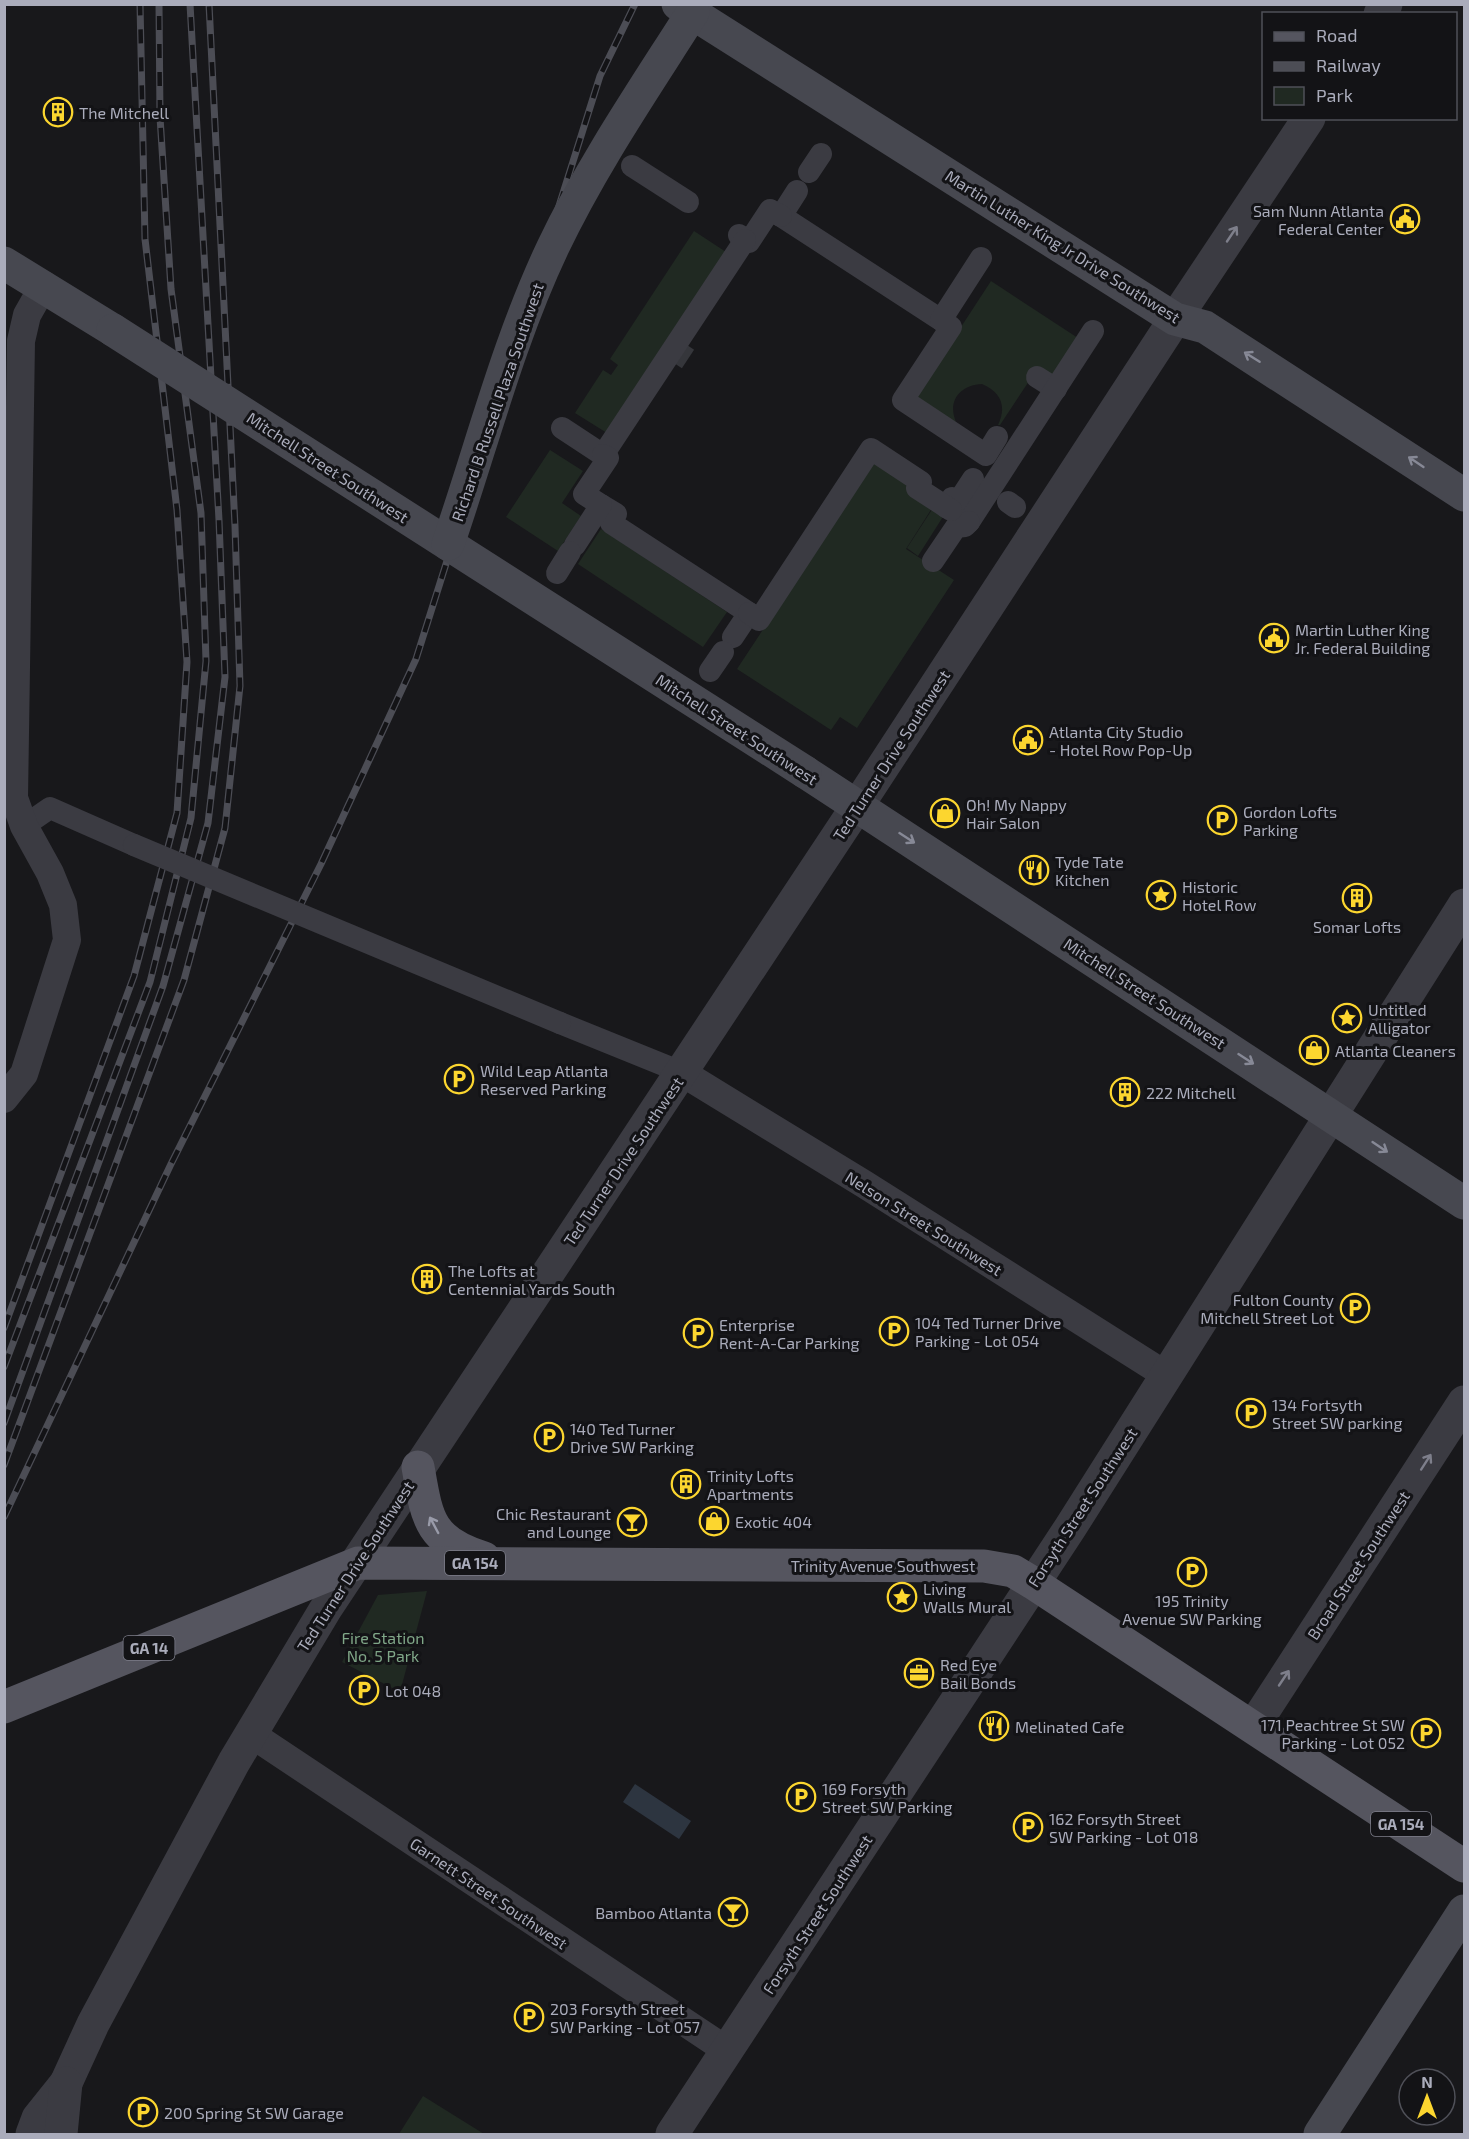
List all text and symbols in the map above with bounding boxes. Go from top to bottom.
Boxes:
legend [1262,12,1457,120]
text: Road [1316,24,1357,46]
text: Railway [1316,54,1381,76]
text: Park [1316,84,1353,106]
building icon: The Mitchell [42,96,74,128]
place label: The Mitchell [79,103,169,122]
street label: Martin Luther King Jr Drive Southwest [942,166,1184,326]
place label: Sam Nunn Atlanta Federal Center [1253,201,1385,238]
public building icon: Sam Nunn Atlanta Federal Center [1389,203,1421,235]
one-way arrow [1226,226,1238,242]
street label: Richard B Russell Plaza Southwest [447,280,547,524]
one-way arrow [1244,350,1261,362]
street label: Mitchell Street Southwest [244,408,412,526]
one-way arrow [1408,456,1425,468]
place label: Martin Luther King Jr. Federal Building [1295,620,1430,657]
public building icon: Martin Luther King Jr. Federal Building [1258,622,1290,654]
street label: Ted Turner Drive Southwest [829,666,953,844]
street label: Mitchell Street Southwest [653,670,821,788]
place label: Atlanta City Studio - Hotel Row Pop-Up [1049,722,1192,759]
public building icon: Atlanta City Studio - Hotel Row Pop-Up [1012,724,1044,756]
place label: Oh! My Nappy Hair Salon [966,795,1067,832]
shop icon: Oh! My Nappy Hair Salon [929,797,961,829]
place label: Gordon Lofts Parking [1243,802,1337,839]
parking icon: Gordon Lofts Parking [1206,804,1238,836]
one-way arrow [898,832,914,844]
place label: Tyde Tate Kitchen [1055,852,1124,889]
restaurant icon: Tyde Tate Kitchen [1018,854,1050,886]
place label: Historic Hotel Row [1182,877,1256,914]
place icon: Historic Hotel Row [1145,879,1177,911]
building icon: Somar Lofts [1341,882,1373,914]
place label: Somar Lofts [1313,917,1401,936]
street label: Mitchell Street Southwest [1061,934,1229,1052]
place label: Untitled Alligator [1368,1000,1431,1037]
place icon: Untitled Alligator [1331,1002,1363,1034]
shop icon: Atlanta Cleaners [1298,1034,1330,1066]
place label: Atlanta Cleaners [1335,1041,1456,1060]
one-way arrow [1237,1053,1254,1065]
place label: Wild Leap Atlanta Reserved Parking [480,1061,608,1098]
parking icon: Wild Leap Atlanta Reserved Parking [443,1063,475,1095]
street label: Ted Turner Drive Southwest [559,1073,687,1249]
building icon: 222 Mitchell [1109,1076,1141,1108]
place label: 222 Mitchell [1146,1083,1236,1102]
one-way arrow [1371,1141,1388,1153]
street label: Nelson Street Southwest [842,1167,1006,1279]
place label: The Lofts at Centennial Yards South [448,1261,615,1298]
building icon: The Lofts at Centennial Yards South [411,1263,443,1295]
place label: Fulton County Mitchell Street Lot [1200,1290,1335,1327]
parking icon: Fulton County Mitchell Street Lot [1339,1292,1371,1324]
place label: 104 Ted Turner Drive Parking - Lot 054 [915,1313,1061,1350]
place label: Enterprise Rent-A-Car Parking [719,1315,860,1352]
parking icon: 104 Ted Turner Drive Parking - Lot 054 [878,1315,910,1347]
parking icon: Enterprise Rent-A-Car Parking [682,1317,714,1349]
place label: 134 Fortsyth Street SW parking [1272,1395,1402,1432]
parking icon: 134 Fortsyth Street SW parking [1235,1397,1267,1429]
place label: 140 Ted Turner Drive SW Parking [570,1419,694,1456]
parking icon: 140 Ted Turner Drive SW Parking [533,1421,565,1453]
street label: Forsyth Street Southwest [1023,1424,1141,1590]
one-way arrow [1420,1454,1432,1471]
place label: Trinity Lofts Apartments [707,1466,794,1503]
building icon: Trinity Lofts Apartments [670,1468,702,1500]
street label: Ted Turner Drive Southwest [293,1477,417,1655]
street label: Broad Street Southwest [1303,1487,1413,1643]
place label: Chic Restaurant and Lounge [496,1504,611,1541]
shop icon: Exotic 404 [698,1505,730,1537]
bar icon: Chic Restaurant and Lounge [616,1506,648,1538]
place label: Exotic 404 [735,1512,812,1531]
one-way arrow [427,1517,439,1535]
road number: GA 154 [445,1551,505,1575]
street label: Trinity Avenue Southwest [791,1556,975,1575]
parking icon: 195 Trinity Avenue SW Parking [1176,1556,1208,1588]
place label: Living Walls Mural [923,1579,1011,1616]
place icon: Living Walls Mural [886,1581,918,1613]
place label: 195 Trinity Avenue SW Parking [1122,1591,1262,1628]
park label: Fire Station No. 5 Park [341,1628,425,1665]
road number: GA 14 [124,1636,174,1660]
place label: Red Eye Bail Bonds [940,1655,1016,1692]
office icon: Red Eye Bail Bonds [903,1657,935,1689]
one-way arrow [1278,1670,1290,1686]
parking icon: Lot 048 [348,1674,380,1706]
place label: Lot 048 [385,1681,441,1700]
restaurant icon: Melinated Cafe [978,1710,1010,1742]
place label: 171 Peachtree St SW Parking - Lot 052 [1261,1715,1405,1752]
place label: Melinated Cafe [1015,1717,1124,1736]
parking icon: 171 Peachtree St SW Parking - Lot 052 [1410,1717,1442,1749]
place label: 169 Forsyth Street SW Parking [822,1779,952,1816]
parking icon: 169 Forsyth Street SW Parking [785,1781,817,1813]
place label: 162 Forsyth Street SW Parking - Lot 018 [1049,1809,1198,1846]
parking icon: 162 Forsyth Street SW Parking - Lot 018 [1012,1811,1044,1843]
road number: GA 154 [1371,1812,1431,1836]
street label: Forsyth Street Southwest [758,1831,876,1997]
street label: Garnett Street Southwest [407,1833,571,1953]
bar icon: Bamboo Atlanta [717,1896,749,1928]
place label: Bamboo Atlanta [595,1903,712,1922]
place label: 203 Forsyth Street SW Parking - Lot 057 [550,1999,700,2036]
parking icon: 203 Forsyth Street SW Parking - Lot 057 [513,2001,545,2033]
north arrow [1397,2067,1457,2127]
text: N [1421,2072,1433,2091]
parking icon: 200 Spring St SW Garage [127,2096,159,2128]
place label: 200 Spring St SW Garage [164,2103,344,2122]

